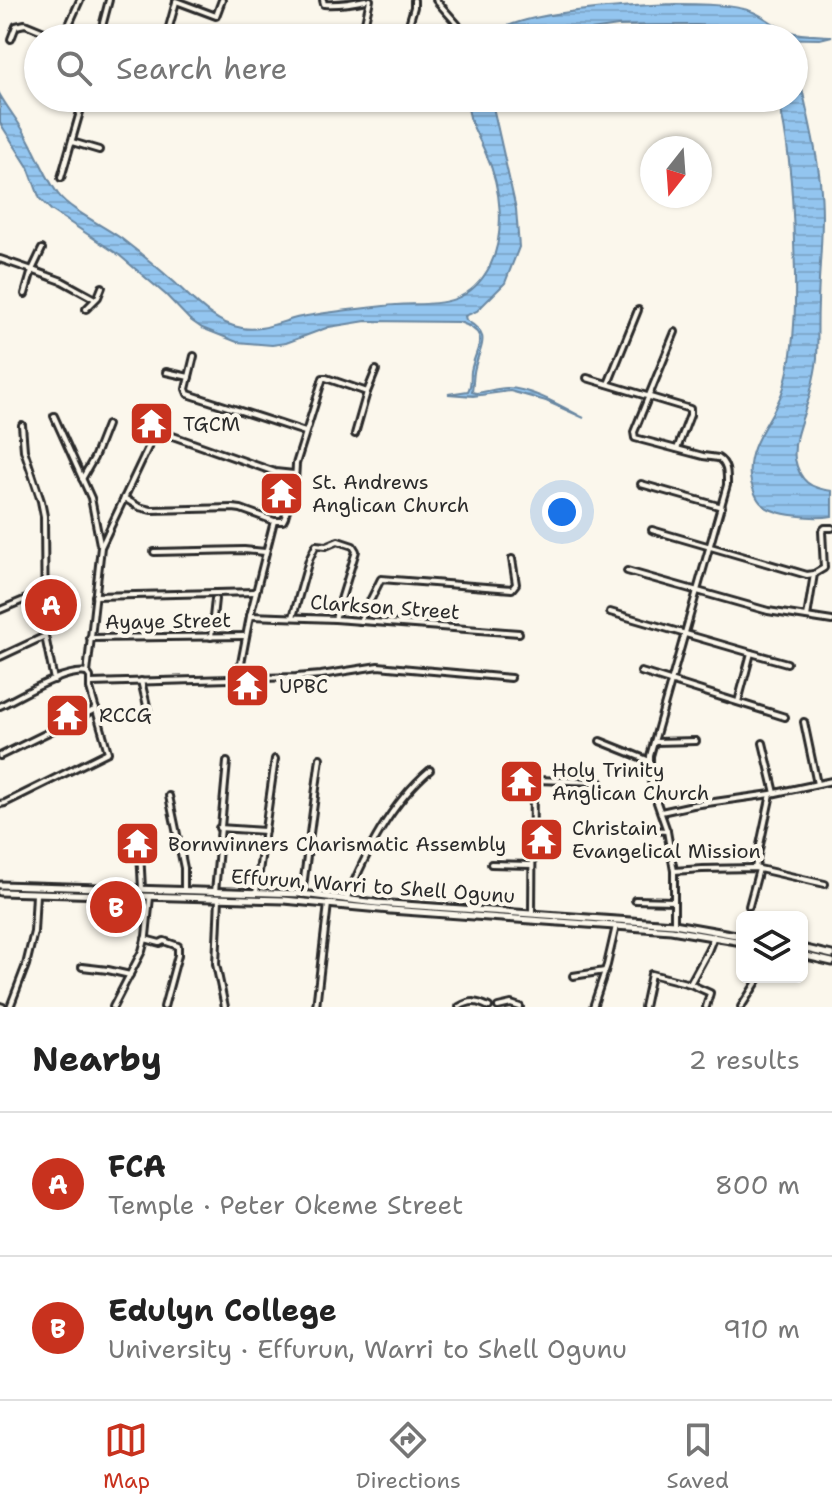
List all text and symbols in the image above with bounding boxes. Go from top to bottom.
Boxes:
search box [24,24,808,112]
icon: search [52,46,96,90]
text: Search here [116,48,287,89]
north arrow [640,136,712,208]
temple icon: TGCM [128,400,176,448]
place label: TGCM [183,411,240,437]
temple icon: St. Andrews Anglican Church [257,469,305,517]
place label: St. Andrews Anglican Church [312,469,469,518]
your location [542,492,582,532]
pin: A [25,575,77,635]
street label: Clarkson Street [309,589,461,625]
street label: Ayaye Street [105,607,231,635]
temple icon: UPBC [224,662,272,710]
place label: UPBC [279,673,328,699]
temple icon: RCCG [44,691,92,739]
place label: RCCG [99,702,152,728]
place label: Holy Trinity Anglican Church [552,757,709,806]
temple icon: Holy Trinity Anglican Church [497,758,545,806]
temple icon: Christain Evangelical Mission [517,815,565,863]
place label: Christain Evangelical Mission [572,815,761,864]
temple icon: Bornwinners Charismatic Assembly [113,820,161,868]
place label: Bornwinners Charismatic Assembly [168,831,506,857]
street label: Effurun, Warri to Shell Ogunu [230,863,516,909]
pin: B [90,877,142,937]
map controls [736,911,808,983]
button: layers [736,911,808,983]
text: Nearby [32,1036,162,1082]
text: 2 results [688,1042,800,1077]
text: FCA [108,1146,166,1187]
text: A [48,1167,68,1202]
text: 800 m [715,1167,800,1202]
text: Temple · Peter Okeme Street [108,1187,463,1222]
text: Edulyn College [108,1290,337,1331]
text: B [50,1311,66,1346]
text: 910 m [723,1311,800,1346]
text: University · Effurun, Warri to Shell Ogunu [108,1331,627,1366]
tab: Map [103,1418,150,1495]
tab: Directions [356,1418,461,1495]
tab: Saved [667,1418,729,1495]

